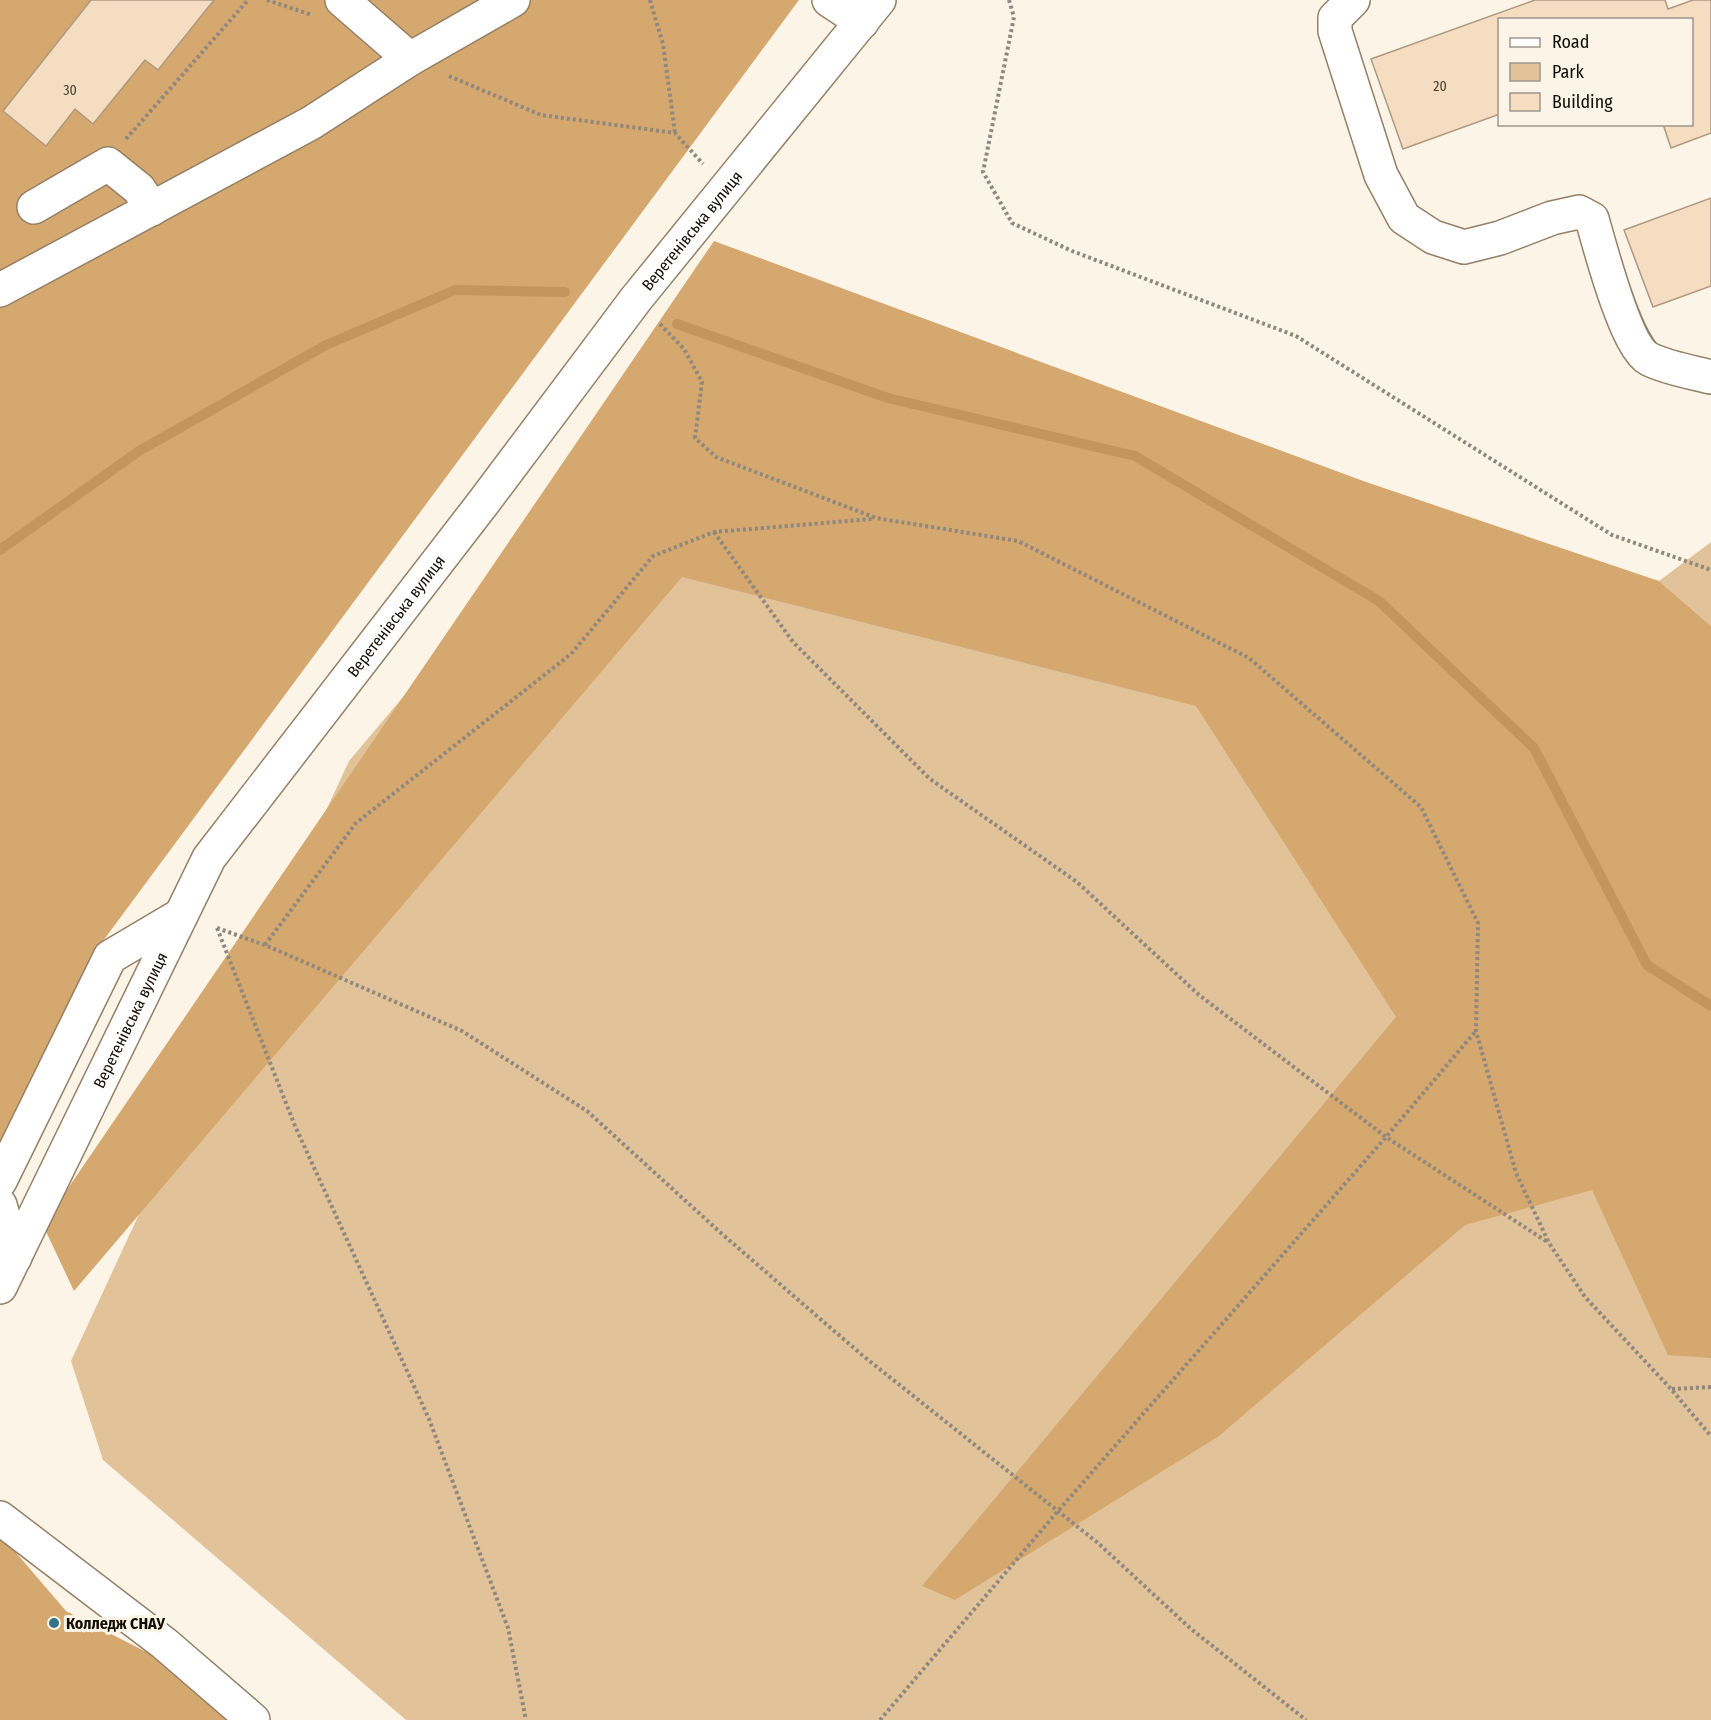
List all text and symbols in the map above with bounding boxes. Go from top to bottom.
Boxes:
legend [1498,18,1693,126]
text: Road [1552,31,1589,53]
text: Park [1552,61,1585,83]
house number: 20 [1433,78,1447,95]
house number: 30 [63,82,77,99]
text: Building [1552,91,1613,113]
street label: Веретенівська вулиця [638,167,746,294]
street label: Веретенівська вулиця [343,551,449,681]
street label: Веретенівська вулиця [89,949,171,1091]
place label: Колледж СНАУ [66,1614,165,1633]
marker: Колледж СНАУ [47,1616,61,1630]

